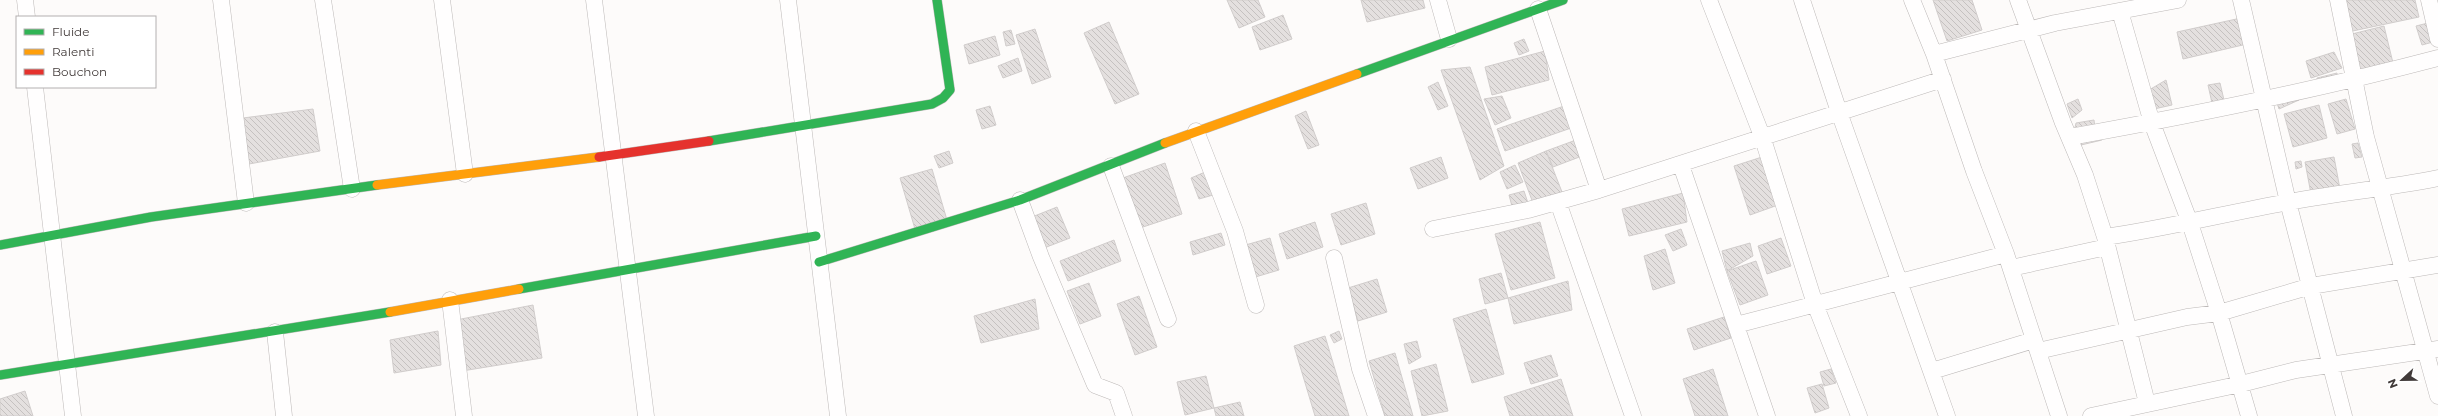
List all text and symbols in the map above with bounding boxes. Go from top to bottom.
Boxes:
legend [16,16,156,88]
text: Fluide [52,24,90,39]
text: Ralenti [52,44,94,59]
text: Bouchon [52,64,107,79]
north arrow [2382,360,2422,400]
text: N [2385,377,2401,390]

